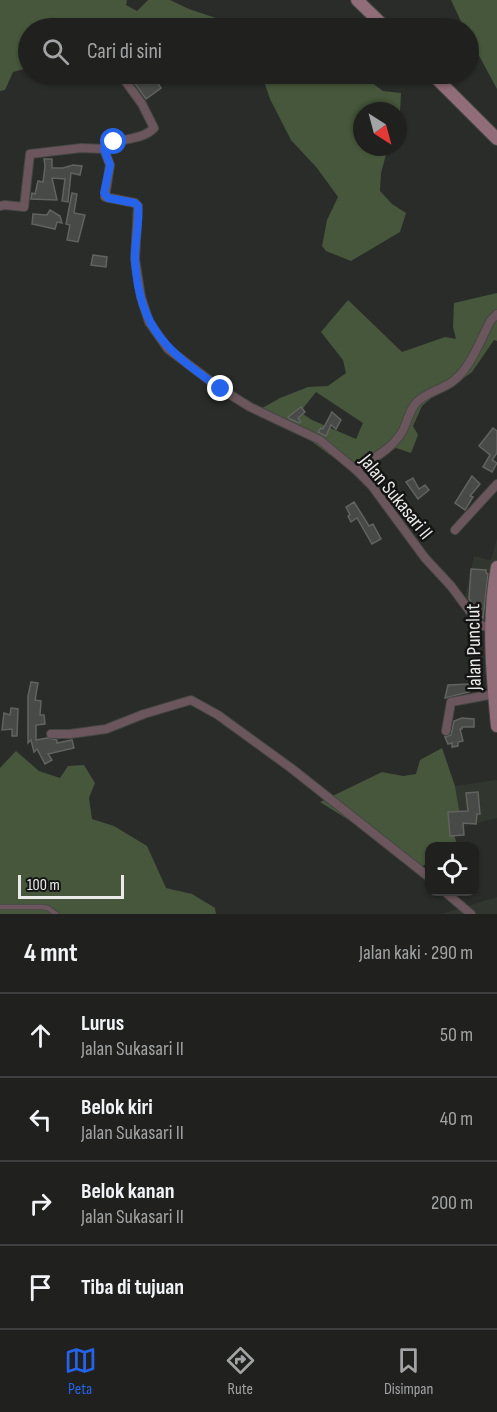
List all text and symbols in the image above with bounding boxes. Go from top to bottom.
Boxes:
search box [18,18,479,84]
icon: search [39,35,72,68]
text: Cari di sini [87,38,162,65]
north arrow [353,102,407,156]
route start [100,128,126,154]
route end [207,375,233,401]
street label: Jalan Sukasari II [354,449,438,544]
street label: Jalan Punclut [461,604,487,691]
map controls [425,842,479,896]
button: locate [425,842,479,896]
scale bar [18,872,124,900]
text: 100 m [27,876,60,895]
text: 4 mnt [24,938,78,969]
text: Jalan kaki · 290 m [359,941,473,965]
text: Lurus [81,1010,124,1037]
icon: ahead [24,1019,57,1052]
text: 50 m [440,1023,473,1047]
text: Jalan Sukasari II [81,1037,184,1061]
text: Belok kiri [81,1094,153,1121]
icon: left [24,1103,57,1136]
text: 40 m [440,1107,473,1131]
text: Jalan Sukasari II [81,1121,184,1145]
text: Belok kanan [81,1178,174,1205]
icon: right [24,1187,57,1220]
text: 200 m [431,1191,473,1215]
text: Jalan Sukasari II [81,1205,184,1229]
icon: arrive [24,1271,57,1304]
text: Tiba di tujuan [81,1274,184,1301]
tab: Peta [64,1344,97,1399]
tab: Rute [224,1344,257,1399]
tab: Disimpan [384,1344,433,1399]

